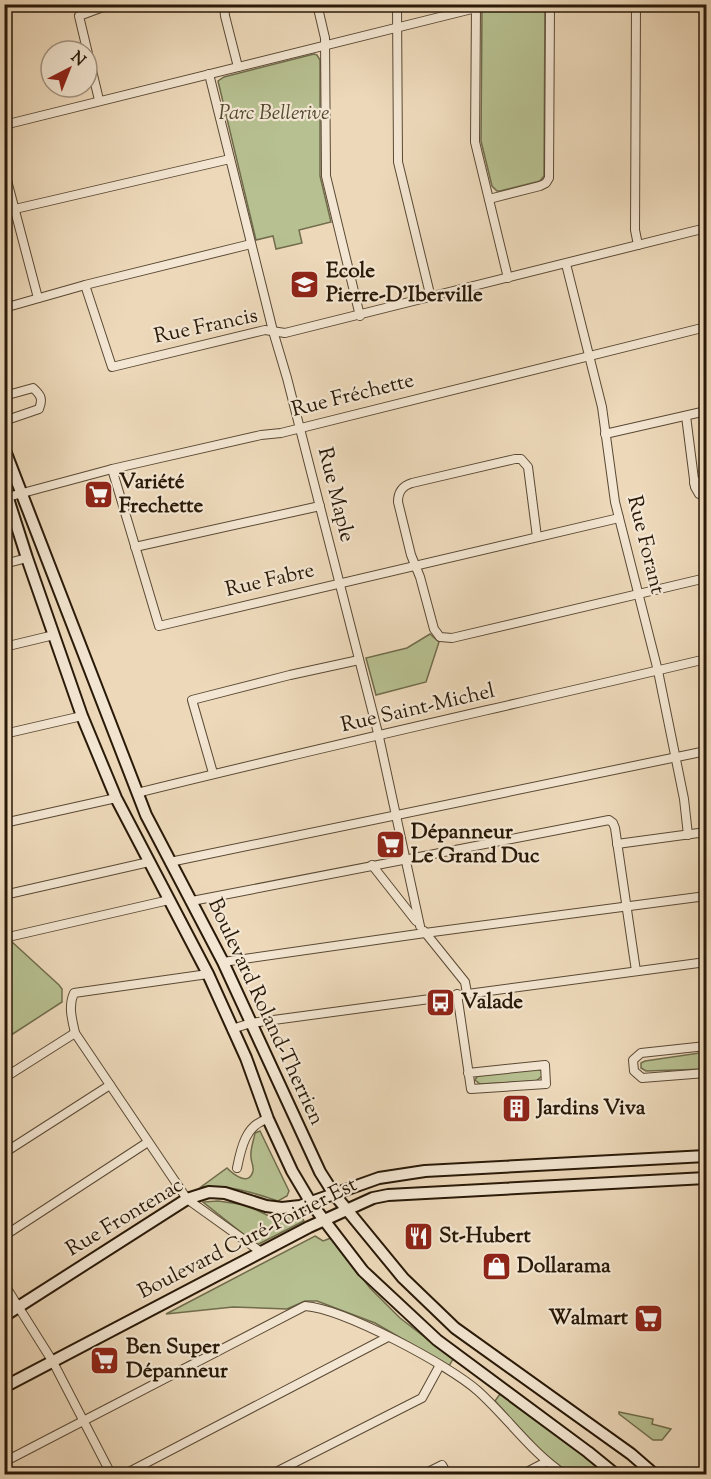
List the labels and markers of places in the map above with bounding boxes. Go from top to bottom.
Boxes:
place label: Ecole Pierre-D'Iberville [326,257,483,311]
school or university icon: Ecole Pierre-D'Iberville [289,268,321,300]
place label: Variété Frechette [119,468,204,522]
supermarket icon: Variété Frechette [82,479,114,511]
place label: Dépanneur Le Grand Duc [411,818,540,872]
supermarket icon: Dépanneur Le Grand Duc [374,829,406,861]
bus stop icon: Valade [424,987,456,1019]
place label: Valade [461,988,523,1018]
building icon: Jardins Viva [500,1093,532,1125]
place label: Jardins Viva [535,1094,646,1124]
restaurant icon: St-Hubert [402,1221,434,1253]
place label: St-Hubert [439,1222,531,1252]
shop icon: Dollarama [480,1251,512,1283]
place label: Dollarama [517,1252,611,1282]
supermarket icon: Walmart [633,1303,665,1335]
place label: Walmart [549,1304,629,1334]
place label: Ben Super Dépanneur [126,1333,228,1387]
supermarket icon: Ben Super Dépanneur [89,1344,121,1376]

